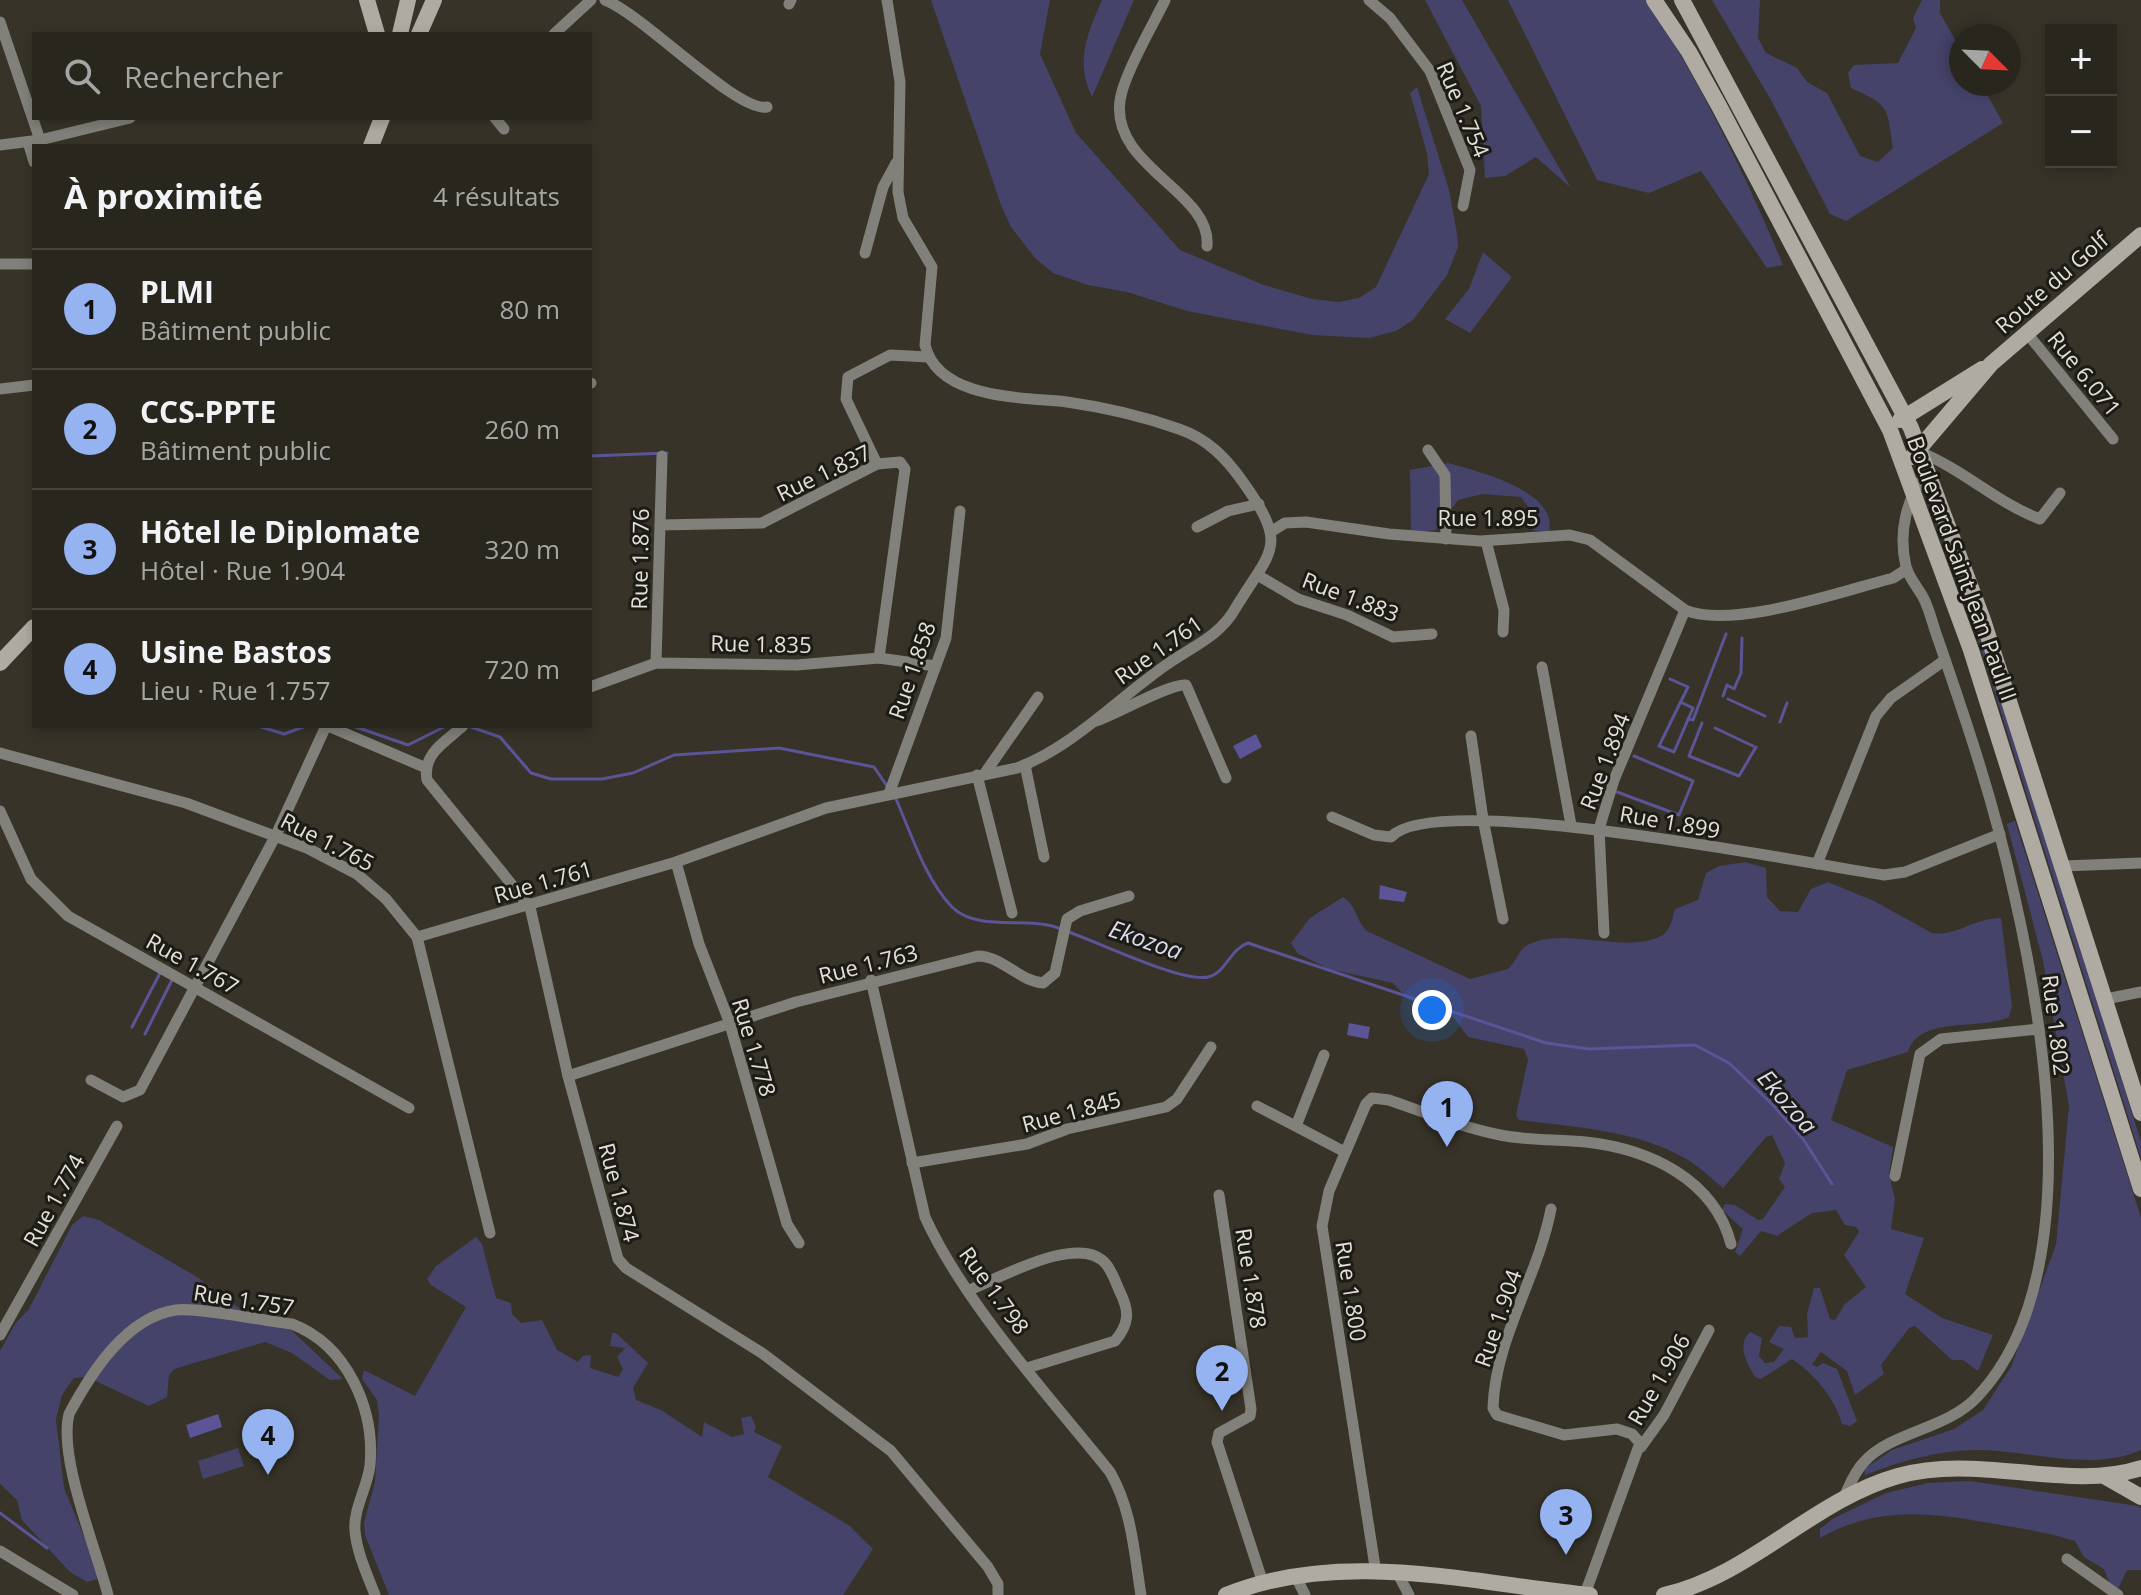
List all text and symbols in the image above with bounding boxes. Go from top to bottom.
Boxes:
north arrow [1949,24,2021,96]
map controls [2045,24,2117,168]
button: + [2045,24,2117,96]
search box [32,32,592,120]
icon: search [60,54,104,98]
text: Rechercher [124,56,283,97]
street label: Rue 1.754 [1430,57,1498,162]
button: − [2045,96,2117,168]
text: À proximité [64,173,263,219]
text: 4 résultats [433,178,560,214]
street label: Route du Golf [1988,223,2115,340]
text: PLMI [140,271,214,312]
text: 1 [83,291,97,327]
text: 80 m [499,291,560,327]
text: Bâtiment public [140,312,331,348]
street label: Rue 6.071 [2041,324,2129,422]
text: CCS-PPTE [140,391,276,432]
text: 2 [83,411,97,447]
text: 260 m [485,411,560,447]
text: Bâtiment public [140,432,331,468]
street label: Boulevard Saint Jean Paul II [1901,432,2025,704]
street label: Rue 1.837 [771,436,875,508]
street label: Rue 1.895 [1437,502,1539,532]
street label: Rue 1.876 [623,508,655,610]
text: Hôtel le Diplomate [140,511,420,552]
text: 3 [83,531,97,567]
text: 320 m [485,531,560,567]
text: Hôtel · Rue 1.904 [140,552,345,588]
street label: Rue 1.883 [1298,564,1404,628]
street label: Rue 1.761 [1108,608,1208,690]
street label: Rue 1.858 [880,617,942,723]
street label: Rue 1.835 [710,627,812,659]
text: Usine Bastos [140,631,332,672]
text: 4 [83,651,97,687]
text: 720 m [485,651,560,687]
text: Lieu · Rue 1.757 [140,672,331,708]
street label: Rue 1.894 [1572,708,1636,814]
street label: Rue 1.899 [1618,797,1722,845]
street label: Rue 1.765 [276,805,380,877]
street label: Rue 1.761 [490,853,596,909]
water label: Ekozoa [1105,911,1187,967]
street label: Rue 1.767 [141,925,245,1001]
street label: Rue 1.763 [815,936,921,990]
street label: Rue 1.802 [2036,973,2078,1077]
your location [1412,990,1452,1030]
street label: Rue 1.778 [726,994,784,1100]
water label: Ekozoa [1751,1062,1825,1141]
pin: 1 [1421,1081,1473,1147]
street label: Rue 1.845 [1018,1083,1124,1139]
street label: Rue 1.874 [592,1139,648,1245]
street label: Rue 1.774 [15,1148,91,1252]
street label: Rue 1.878 [1229,1226,1275,1330]
street label: Rue 1.800 [1329,1239,1375,1343]
street label: Rue 1.798 [953,1240,1037,1340]
street label: Rue 1.904 [1466,1265,1528,1371]
street label: Rue 1.757 [192,1276,296,1322]
street label: Rue 1.906 [1620,1328,1696,1430]
pin: 2 [1196,1345,1248,1411]
pin: 4 [242,1409,294,1475]
pin: 3 [1540,1489,1592,1555]

